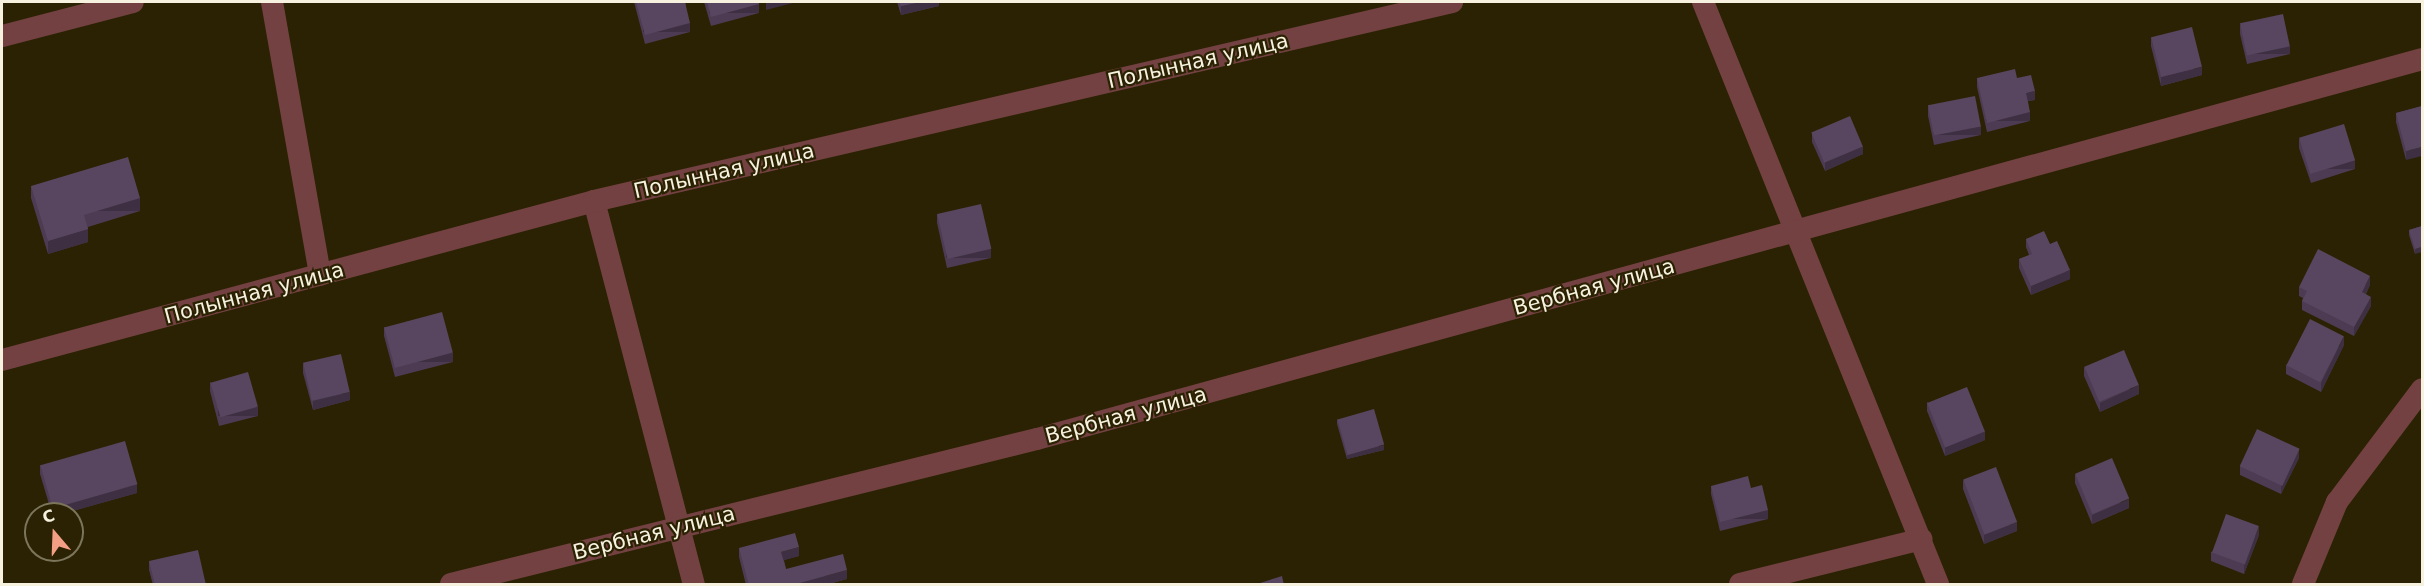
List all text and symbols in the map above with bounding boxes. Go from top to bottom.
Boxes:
street label: Полынная улица [1105,28,1291,94]
street label: Полынная улица [631,138,817,204]
street label: Вербная улица [1510,253,1678,321]
street label: Полынная улица [161,257,347,329]
street label: Вербная улица [1042,381,1210,449]
street label: Вербная улица [570,501,738,565]
north arrow [24,502,84,562]
text: С [40,506,57,527]

